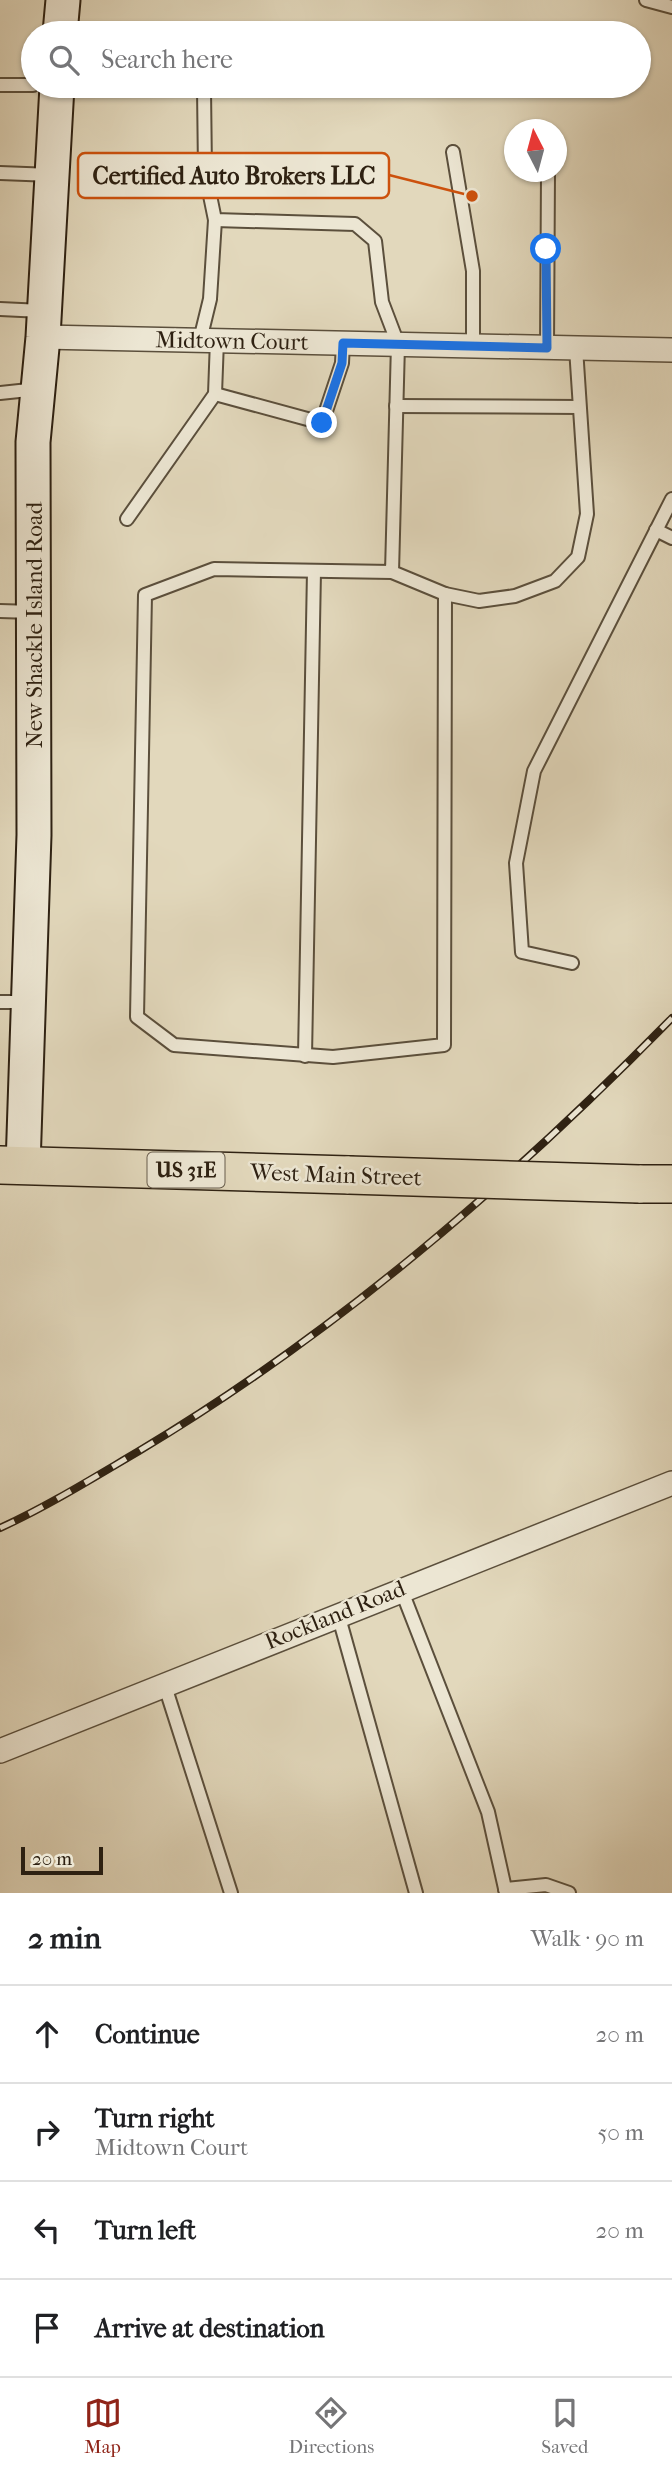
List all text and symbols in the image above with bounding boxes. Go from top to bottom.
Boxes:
search box [21,21,651,98]
icon: search [45,41,83,79]
text: Search here [101,44,233,75]
north arrow [504,119,567,182]
callout: Certified Auto Brokers LLC [78,153,389,198]
text: Certified Auto Brokers LLC [93,162,375,190]
route start [530,233,561,264]
street label: Midtown Court [155,326,309,356]
route end [306,407,337,438]
street label: New Shackle Island Road [21,501,48,748]
road number: US 31E [148,1152,224,1188]
street label: West Main Street [249,1158,422,1191]
street label: Rockland Road [261,1574,410,1655]
scale bar [21,1844,103,1876]
text: 20 m [32,1848,72,1870]
text: 2 min [28,1921,101,1956]
text: Walk · 90 m [531,1925,644,1952]
icon: ahead [28,2015,66,2053]
text: Continue [95,2019,200,2050]
text: 20 m [595,2021,644,2048]
text: Turn right [95,2103,215,2134]
icon: right [28,2113,66,2151]
text: 50 m [597,2119,644,2146]
text: Midtown Court [95,2134,248,2161]
icon: left [28,2211,66,2249]
text: Turn left [95,2215,196,2246]
text: 20 m [595,2217,644,2244]
icon: arrive [28,2309,66,2347]
text: Arrive at destination [95,2313,325,2344]
tab: Map [84,2394,122,2458]
tab: Directions [289,2394,374,2458]
tab: Saved [541,2394,588,2458]

